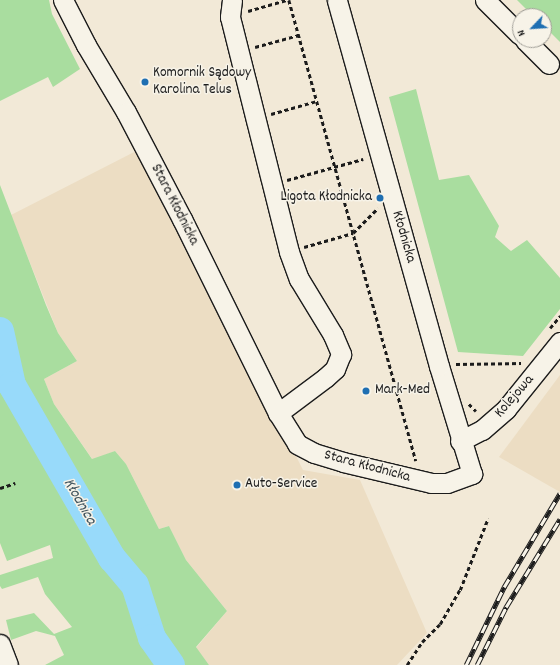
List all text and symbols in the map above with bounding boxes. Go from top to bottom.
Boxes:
north arrow [512,8,552,48]
text: N [514,27,530,38]
place label: Komornik Sądowy Karolina Telus [153,64,251,99]
marker: Komornik Sądowy Karolina Telus [140,77,150,87]
street label: Stara Kłodnicka [146,161,202,249]
place label: Ligota Kłodnicka [281,189,372,207]
marker: Ligota Kłodnicka [375,193,385,203]
street label: Kłodnicka [387,209,419,265]
street label: Kolejowa [491,372,539,422]
place label: Mark-Med [375,382,430,400]
marker: Mark-Med [360,385,372,397]
street label: Stara Kłodnicka [322,447,412,487]
water label: Kłodnica [58,475,100,529]
place label: Auto-Service [245,476,317,494]
marker: Auto-Service [232,480,242,490]

